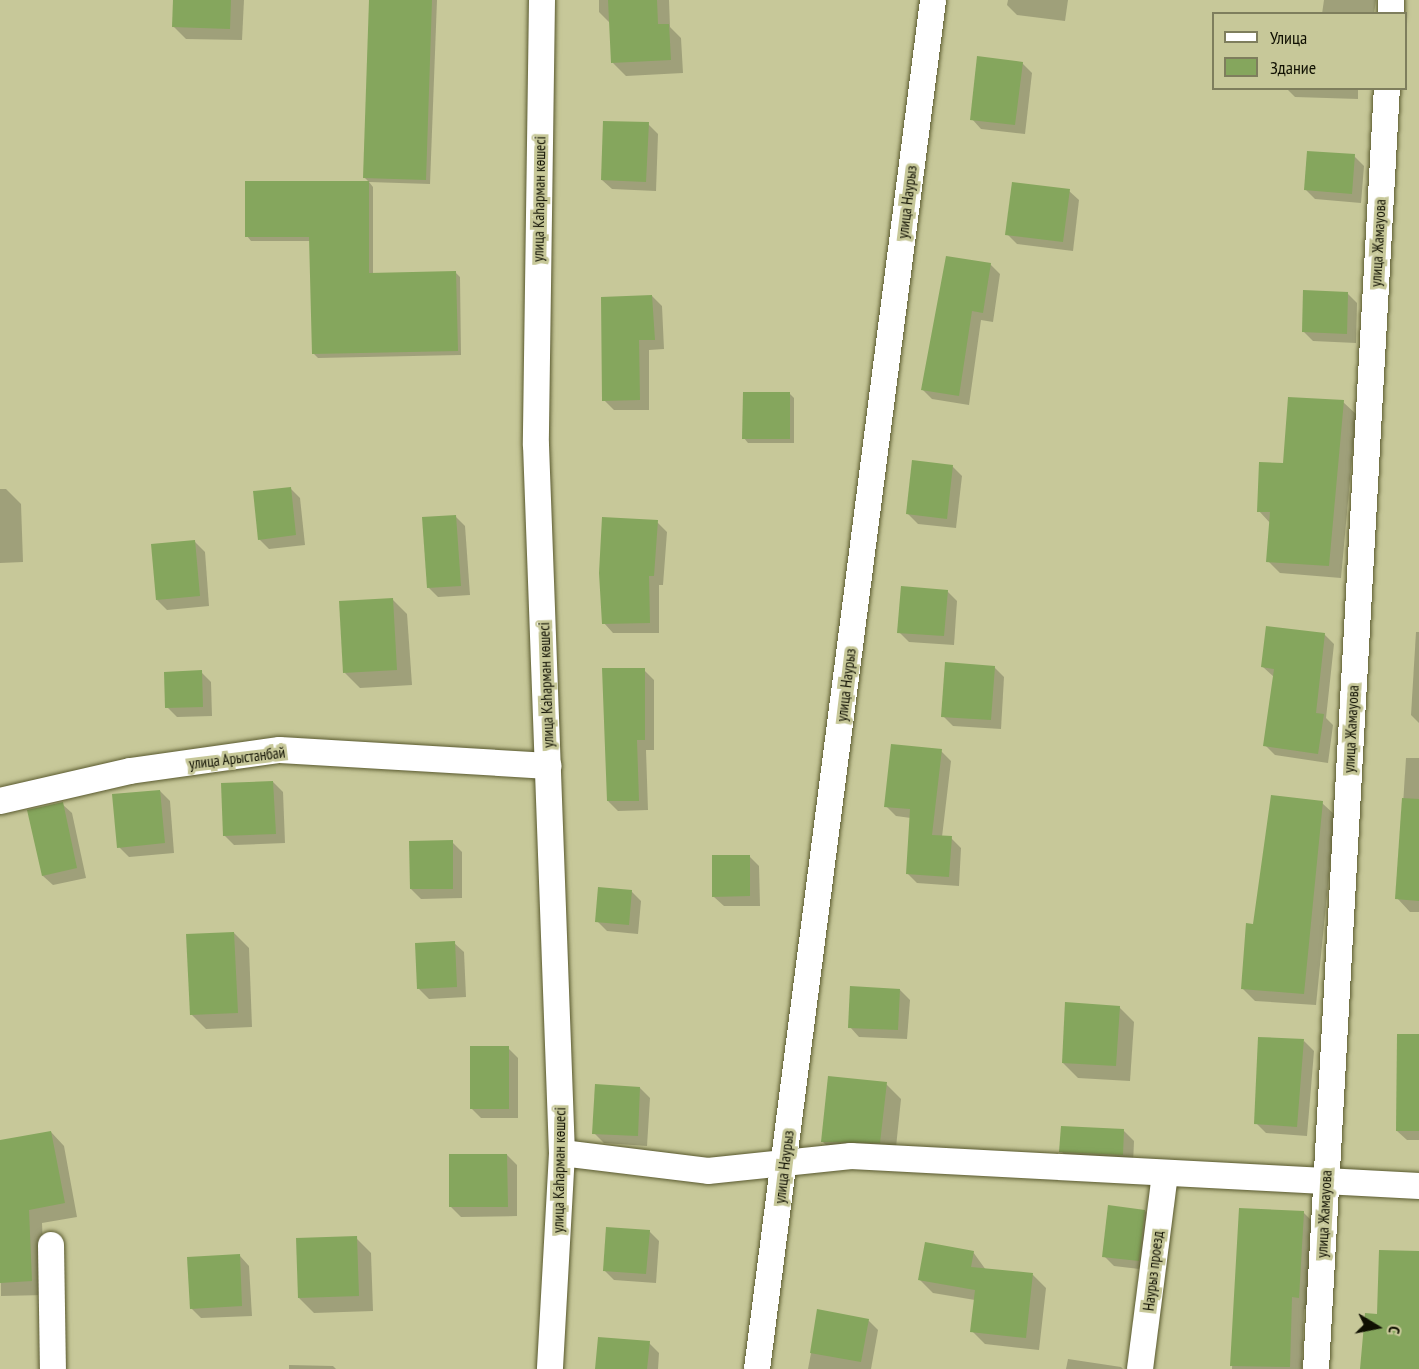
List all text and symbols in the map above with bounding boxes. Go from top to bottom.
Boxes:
legend [1212,12,1407,90]
text: Улица [1270,26,1307,49]
text: Здание [1270,56,1316,79]
street label: улица Каһарман көшесі [529,136,549,262]
street label: улица Наурыз [894,164,920,240]
street label: улица Жамауова [1367,199,1389,287]
street label: улица Каһарман көшесі [535,622,557,748]
street label: улица Наурыз [833,647,859,723]
street label: улица Жамауова [1340,685,1362,773]
street label: улица Арыстанбай [188,743,286,773]
street label: улица Каһарман көшесі [549,1107,569,1233]
street label: улица Наурыз [771,1129,797,1205]
street label: улица Жамауова [1313,1170,1335,1258]
street label: Наурыз проезд [1139,1230,1167,1312]
north arrow [1347,1297,1407,1357]
text: С [1384,1325,1405,1335]

